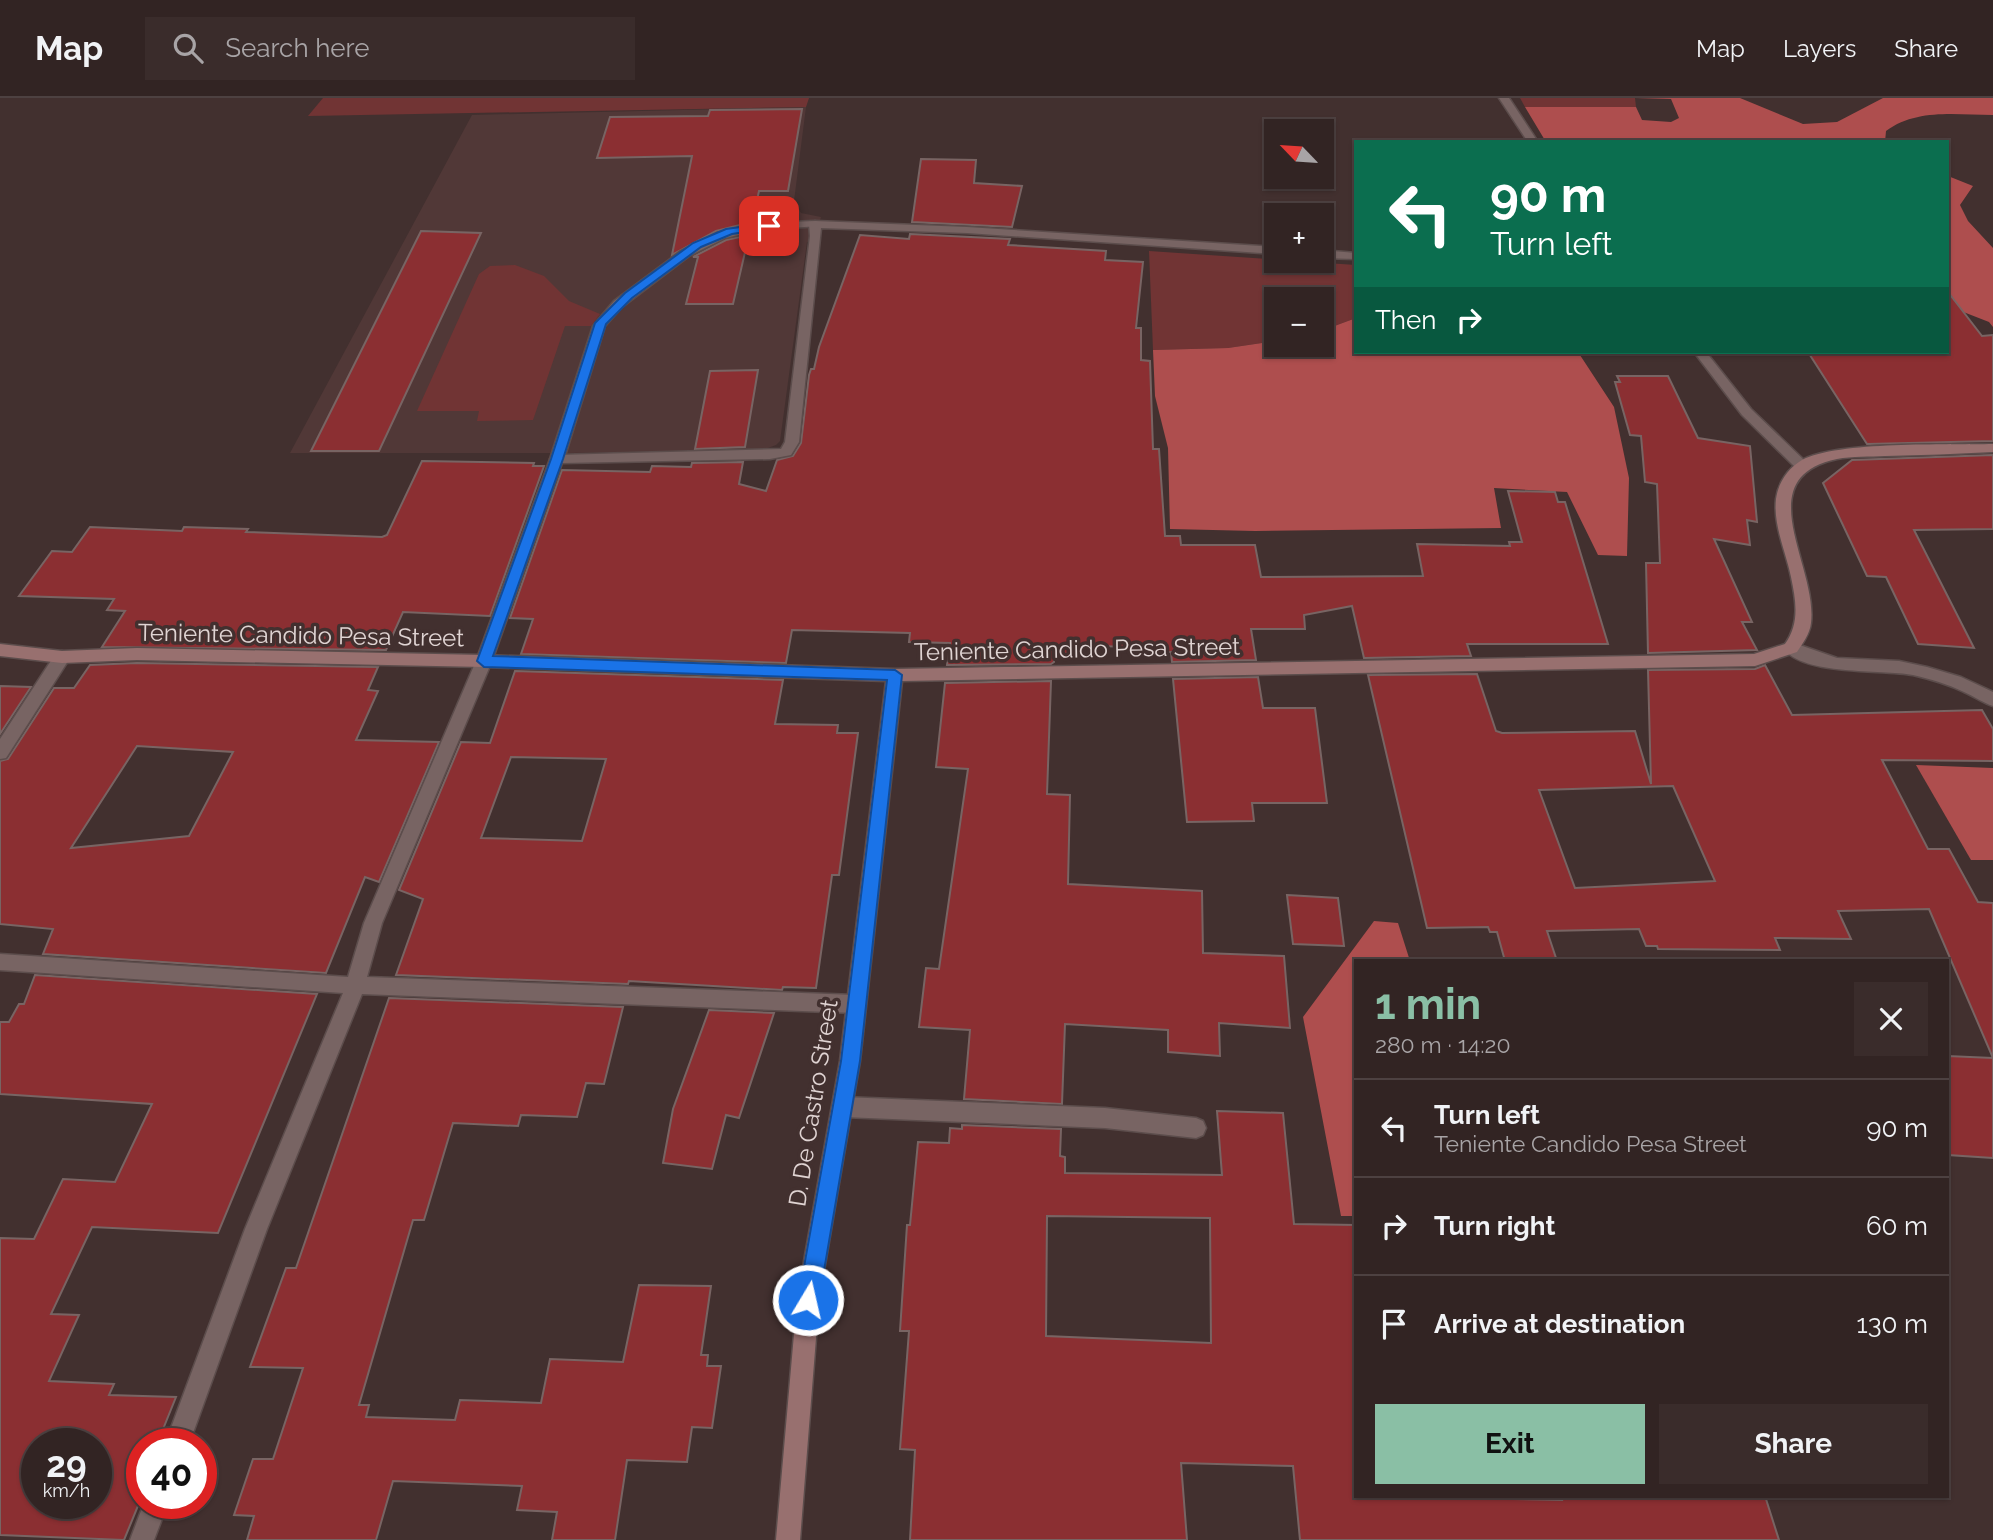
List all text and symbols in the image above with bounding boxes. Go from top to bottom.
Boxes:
search box [145,17,635,80]
text: Map [35,29,103,68]
icon: search [169,29,207,67]
text: Search here [225,33,370,63]
text: Map [1696,34,1745,63]
text: Layers [1783,34,1856,63]
text: Share [1894,34,1958,63]
north arrow [1264,119,1334,189]
map controls [1264,119,1334,357]
text: 90 m [1490,166,1606,223]
icon: left [1375,168,1466,259]
pin [739,196,799,256]
button: + [1264,203,1334,273]
icon: arrive [750,207,788,245]
text: Turn left [1490,225,1612,262]
button: − [1264,287,1334,357]
icon: right [1450,301,1488,339]
text: Then [1375,305,1436,335]
street label: Teniente Candido Pesa Street [138,618,464,652]
street label: Teniente Candido Pesa Street [914,632,1240,666]
text: 1 min [1375,980,1481,1029]
button: close [1854,982,1928,1056]
street label: D. De Castro Street [782,998,844,1208]
text: 280 m · 14:20 [1375,1031,1511,1058]
text: Turn left [1434,1100,1540,1130]
icon: left [1375,1109,1413,1147]
text: 90 m [1866,1113,1928,1143]
text: Teniente Candido Pesa Street [1434,1130,1747,1157]
icon: right [1375,1207,1413,1245]
text: Turn right [1434,1211,1555,1241]
text: 60 m [1866,1211,1928,1241]
position arrow [771,1263,845,1337]
icon: arrive [1375,1305,1413,1343]
text: Arrive at destination [1434,1309,1685,1339]
text: 130 m [1857,1309,1928,1339]
button: Exit [1375,1404,1645,1484]
button: Share [1659,1404,1928,1484]
speed limit sign: 40 [126,1428,217,1519]
text: 29 [46,1444,87,1485]
text: km/h [43,1480,90,1501]

